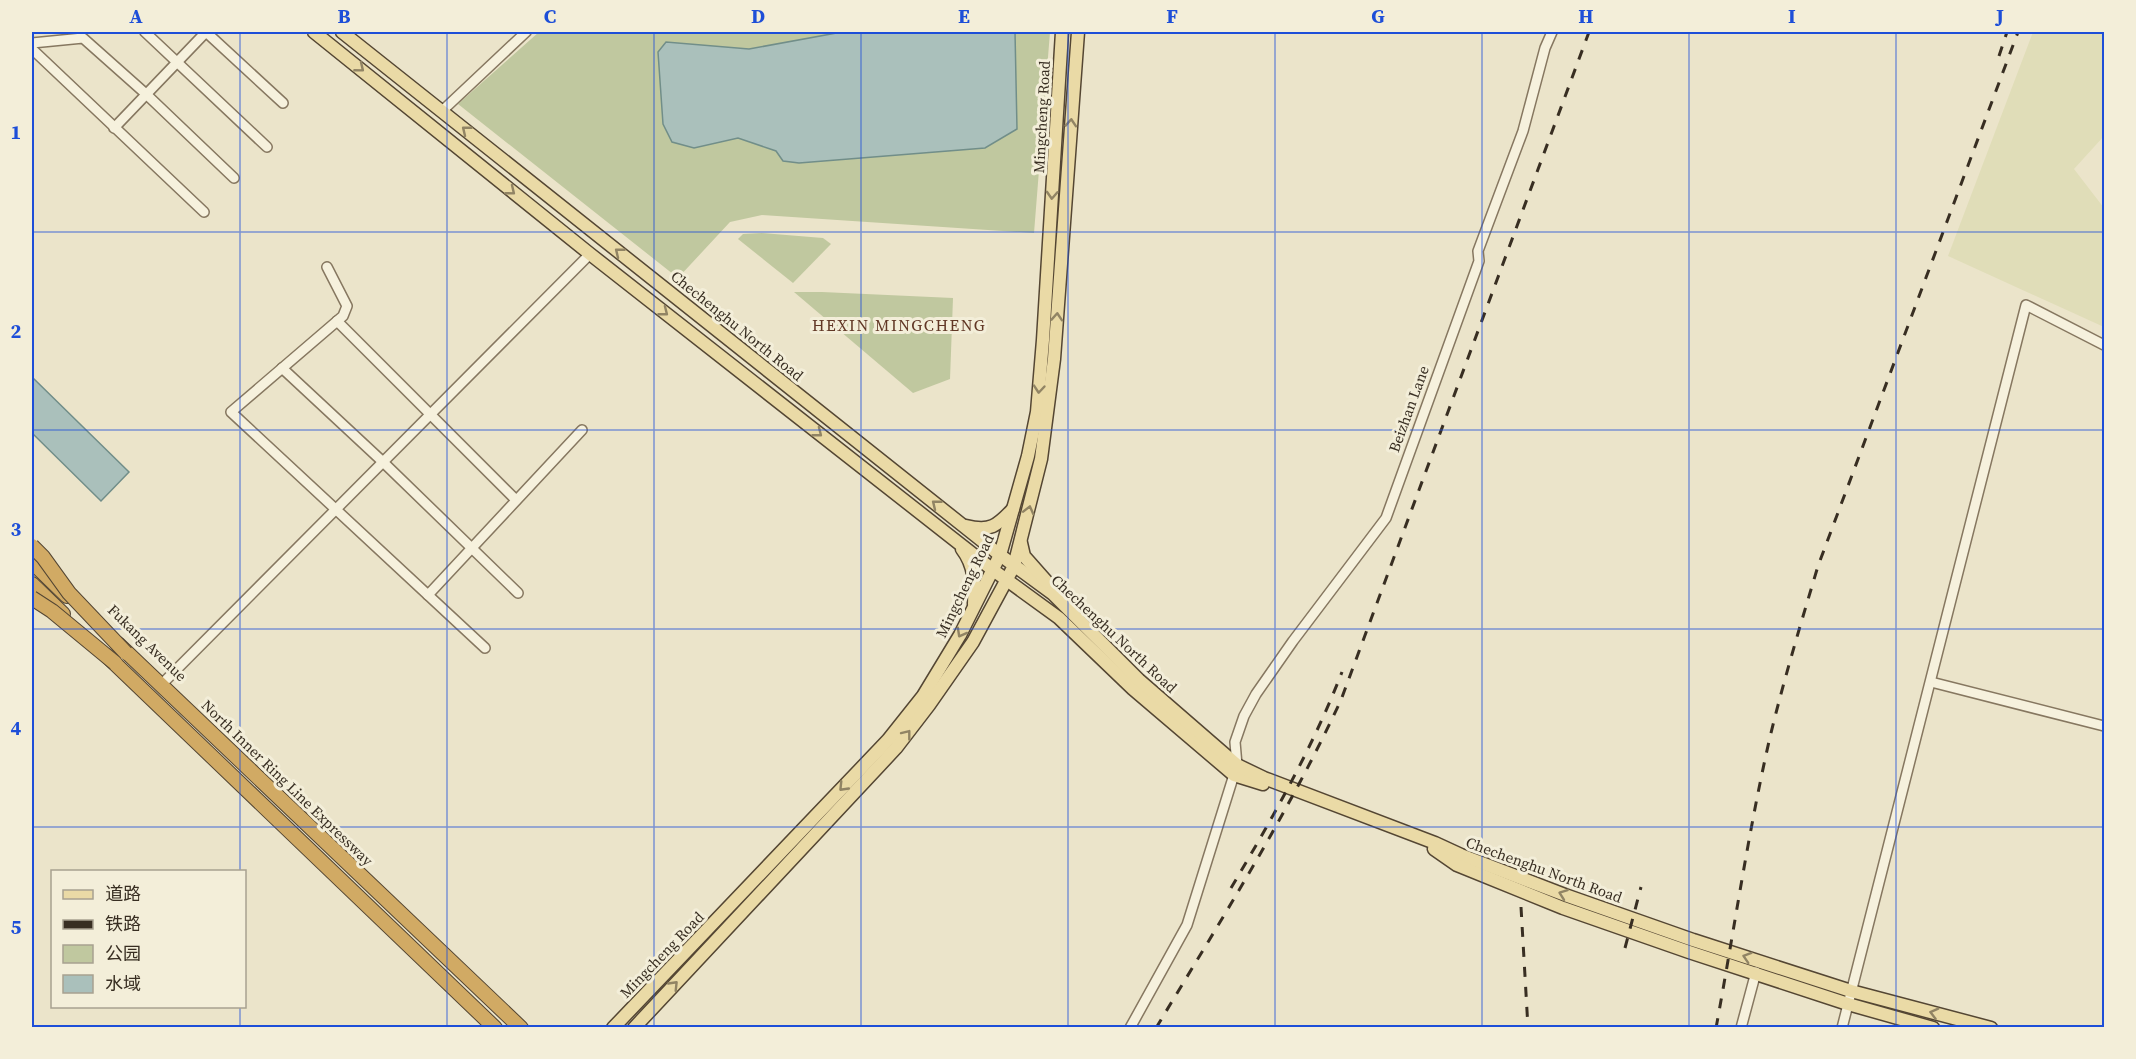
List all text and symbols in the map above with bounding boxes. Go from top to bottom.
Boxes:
text: A [129,2,143,30]
text: B [337,2,351,30]
text: C [544,2,556,30]
text: D [751,2,765,30]
text: E [958,2,970,30]
text: F [1166,2,1178,30]
text: G [1371,2,1385,30]
text: H [1578,2,1594,30]
text: I [1788,2,1796,30]
text: J [1994,2,2004,30]
street label: Mingcheng Road [1028,60,1055,174]
one-way arrow [353,61,364,72]
text: 1 [11,118,21,146]
one-way arrow [1065,118,1078,127]
one-way arrow [462,127,473,138]
one-way arrow [505,183,516,194]
one-way arrow [1046,190,1059,199]
one-way arrow [615,248,626,259]
street label: Chechenghu North Road [667,266,808,386]
one-way arrow [657,305,668,316]
one-way arrow [1051,313,1064,322]
district label: HEXIN MINGCHENG [812,314,986,336]
text: 2 [11,317,22,345]
street label: Beizhan Lane [1383,362,1434,455]
one-way arrow [1033,385,1046,394]
one-way arrow [811,425,822,436]
one-way arrow [932,500,943,511]
one-way arrow [1021,505,1034,515]
text: 3 [11,515,22,543]
street label: Mingcheng Road [930,530,999,641]
street label: Chechenghu North Road [1047,570,1182,698]
street label: Fukang Avenue [103,599,192,686]
one-way arrow [957,627,968,637]
street label: North Inner Ring Line Expressway [197,695,378,871]
text: 4 [11,714,22,742]
one-way arrow [899,730,910,741]
one-way arrow [839,781,850,791]
street label: Chechenghu North Road [1463,831,1626,908]
legend [51,870,246,1008]
text: 道路 [105,881,141,906]
one-way arrow [1558,888,1569,901]
street label: Mingcheng Road [615,906,709,1003]
text: 铁路 [105,911,141,936]
text: 5 [11,913,22,941]
text: 公园 [105,941,141,966]
one-way arrow [1742,952,1753,965]
text: 水域 [105,971,141,996]
one-way arrow [667,982,678,993]
one-way arrow [1929,1008,1940,1020]

